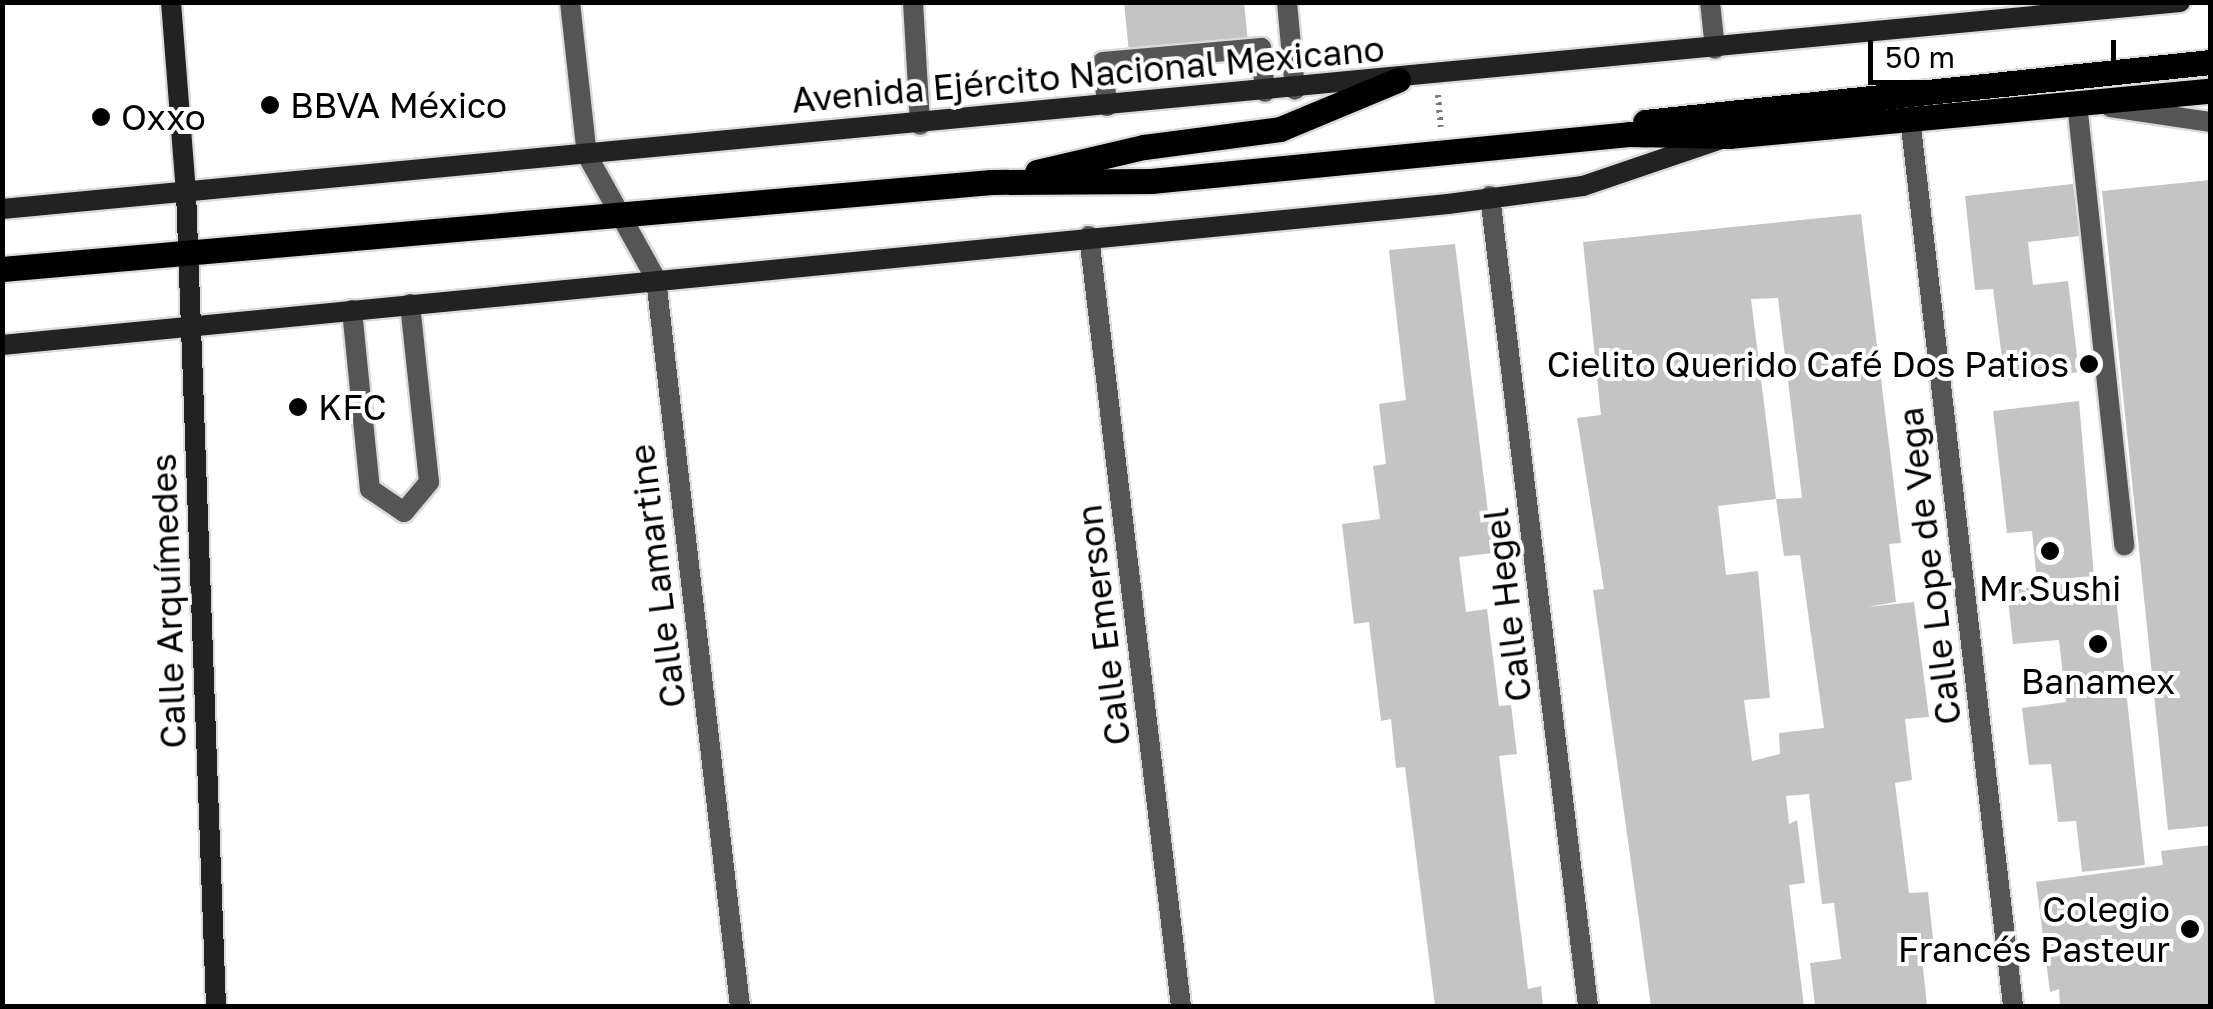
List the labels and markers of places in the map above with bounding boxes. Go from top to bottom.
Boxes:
place label: BBVA México [290,84,507,126]
marker: BBVA México [259,94,281,116]
place label: Oxxo [121,96,206,138]
marker: Oxxo [90,106,112,128]
place label: Cielito Querido Café Dos Patios [1547,343,2069,385]
marker: Cielito Querido Café Dos Patios [2078,353,2100,375]
place label: KFC [318,386,387,428]
marker: KFC [287,396,309,418]
marker: Mr.Sushi [2039,540,2061,562]
place label: Mr.Sushi [1979,567,2121,609]
marker: Banamex [2087,633,2109,655]
place label: Banamex [2021,660,2175,702]
place label: Colegio Francés Pasteur [1898,888,2170,970]
marker: Colegio Francés Pasteur [2179,918,2201,940]

